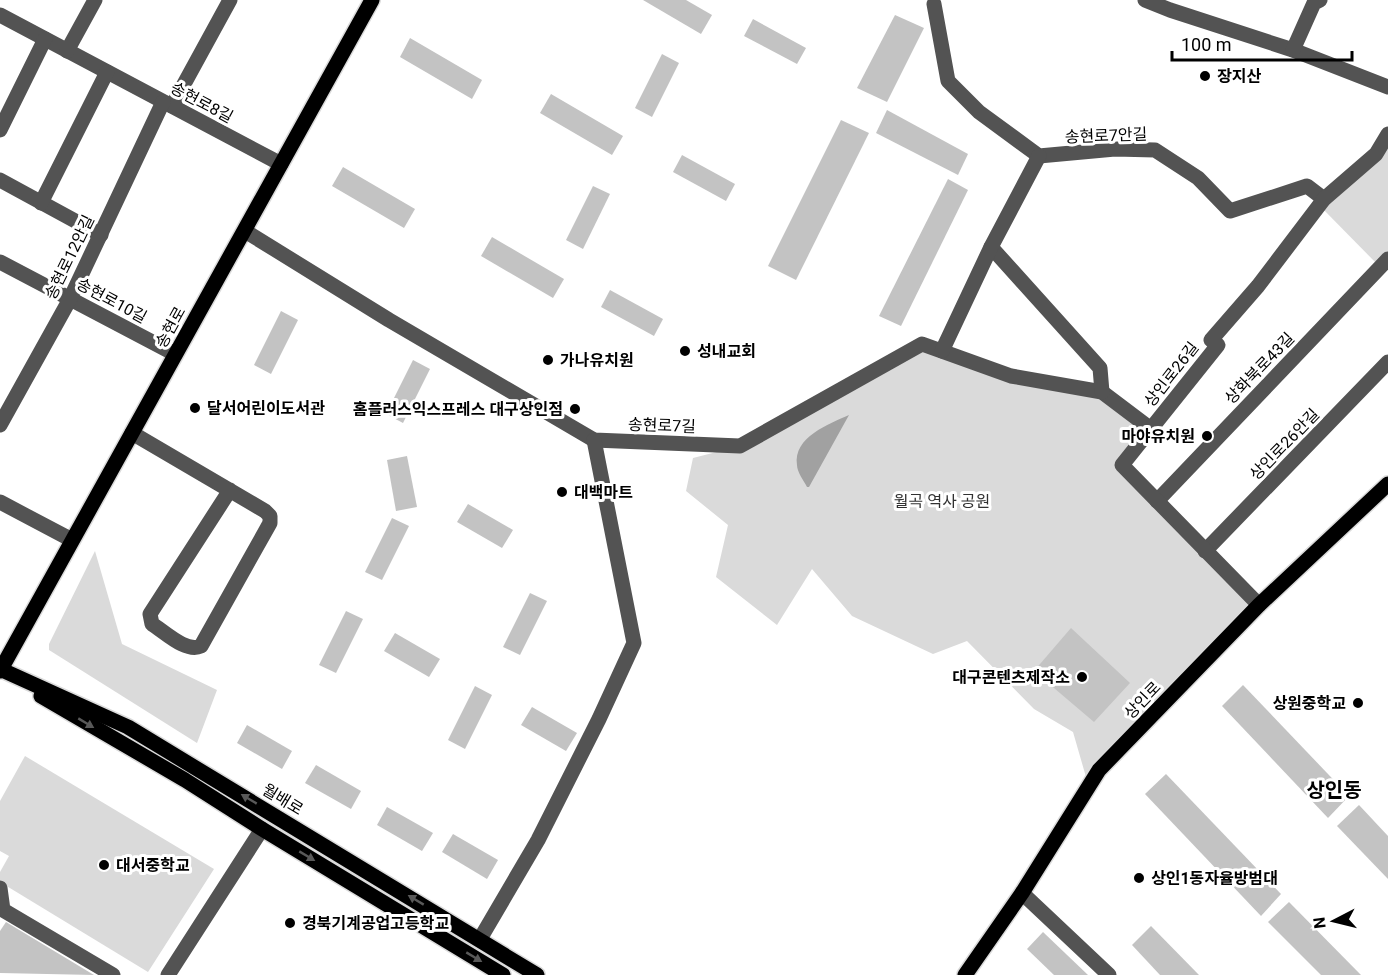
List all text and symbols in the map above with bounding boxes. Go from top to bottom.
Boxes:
scale bar [1172,24,1352,62]
text: 100 m [1181,34,1232,55]
place label: 장지산 [1217,67,1261,86]
marker: 장지산 [1198,69,1212,83]
street label: 송현로8길 [167,78,236,127]
street label: 송현로7안길 [1064,125,1148,146]
street label: 송현로12안길 [41,212,98,303]
street label: 송현로10길 [73,274,150,327]
street label: 송현로 [151,303,190,351]
street label: 상화북로43길 [1221,329,1298,408]
street label: 상인로26길 [1140,338,1203,410]
place label: 성내교회 [697,342,756,361]
marker: 성내교회 [678,344,692,358]
place label: 가나유치원 [560,351,634,370]
marker: 가나유치원 [541,353,555,367]
place label: 달서어린이도서관 [207,399,325,418]
place label: 홈플러스익스프레스 대구상인점 [353,400,563,419]
marker: 달서어린이도서관 [188,401,202,415]
marker: 홈플러스익스프레스 대구상인점 [568,402,582,416]
street label: 상인로26안길 [1246,405,1323,484]
street label: 송현로7길 [628,415,696,436]
place label: 마야유치원 [1121,427,1195,446]
marker: 마야유치원 [1200,429,1214,443]
place label: 대백마트 [574,483,633,502]
marker: 대백마트 [555,485,569,499]
park label: 월곡 역사 공원 [894,492,990,511]
place label: 대구콘텐츠제작소 [952,668,1070,687]
marker: 대구콘텐츠제작소 [1075,670,1089,684]
street label: 상인로 [1120,678,1165,723]
place label: 상원중학교 [1272,694,1346,713]
marker: 상원중학교 [1351,696,1365,710]
one-way arrow [78,718,94,729]
district label: 상인동 [1306,778,1362,802]
street label: 월배로 [259,780,307,819]
one-way arrow [241,794,257,805]
one-way arrow [299,851,316,861]
place label: 대서중학교 [116,856,190,875]
marker: 대서중학교 [97,858,111,872]
place label: 상인1동자율방범대 [1151,869,1278,888]
marker: 상인1동자율방범대 [1132,871,1146,885]
north arrow [1304,891,1364,951]
one-way arrow [408,895,424,906]
place label: 경북기계공업고등학교 [302,914,449,933]
marker: 경북기계공업고등학교 [283,916,297,930]
text: N [1309,916,1330,930]
one-way arrow [466,952,482,963]

